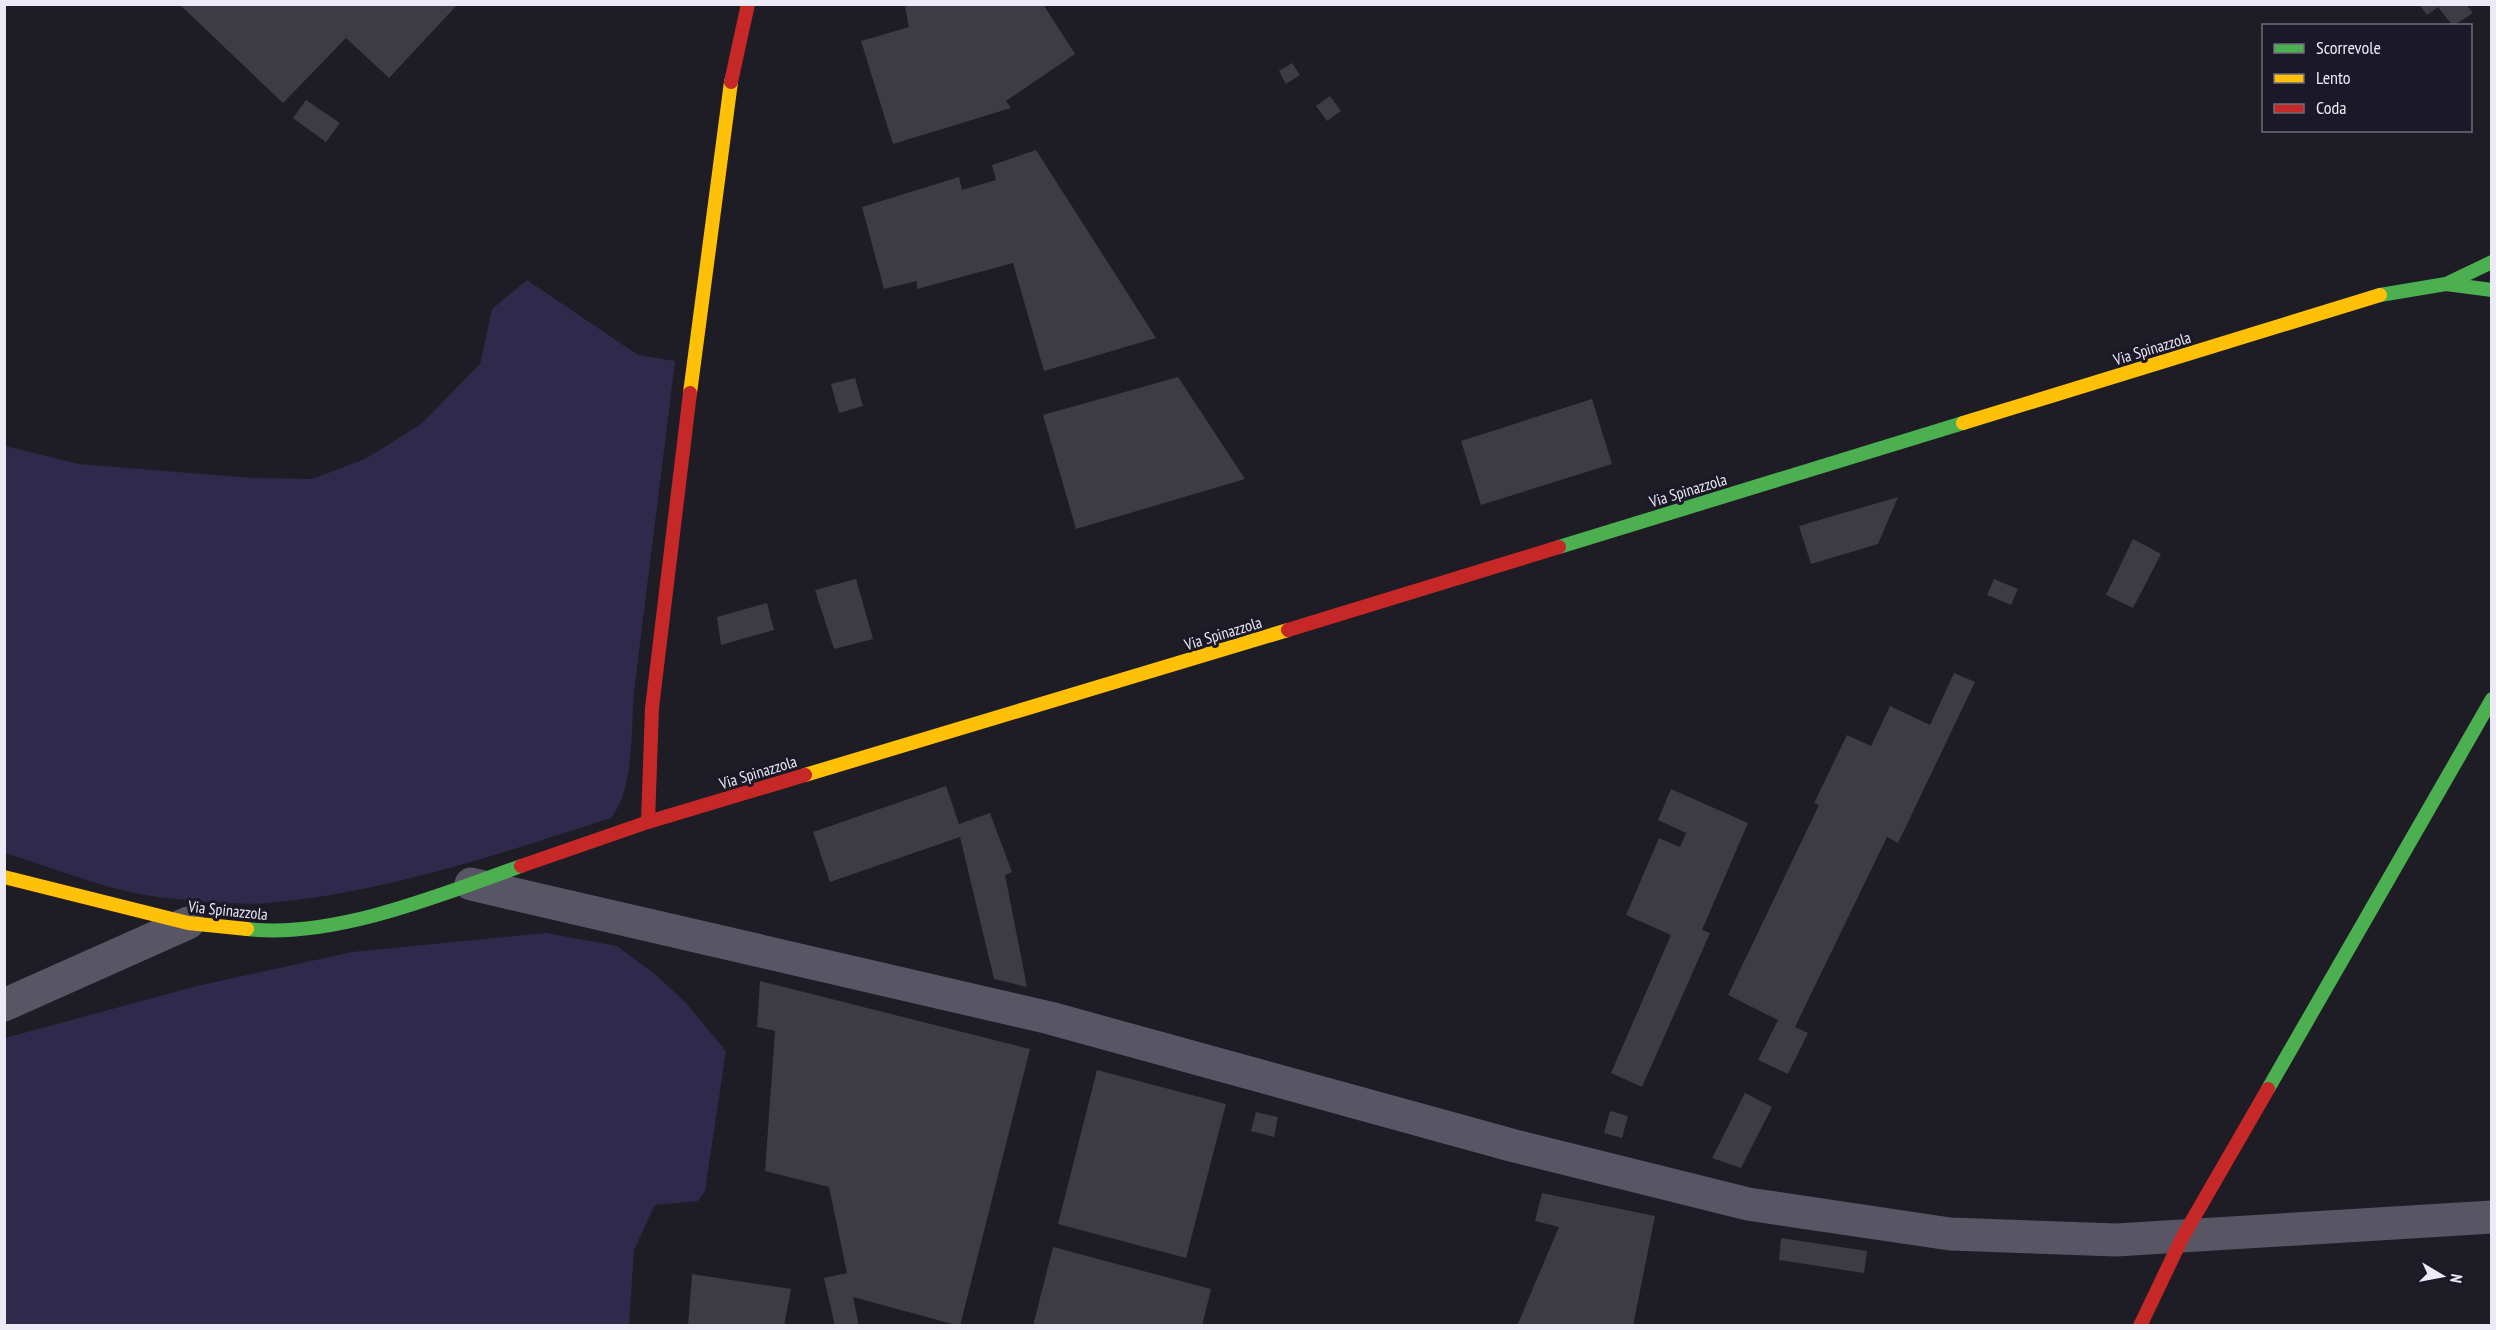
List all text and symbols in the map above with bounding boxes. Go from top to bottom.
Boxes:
legend [2262,24,2472,132]
text: Scorrevole [2316,36,2381,59]
text: Lento [2316,66,2351,89]
text: Coda [2316,96,2347,119]
street label: Via Spinazzola [2110,327,2193,370]
street label: Via Spinazzola [1646,469,1729,512]
street label: Via Spinazzola [1181,612,1264,655]
street label: Via Spinazzola [716,751,799,794]
street label: Via Spinazzola [186,896,269,924]
north arrow [2412,1246,2472,1306]
text: N [2446,1273,2467,1285]

